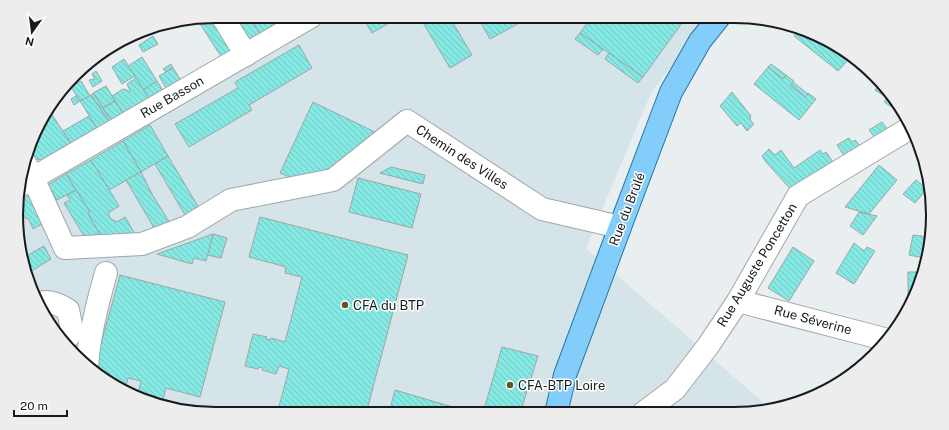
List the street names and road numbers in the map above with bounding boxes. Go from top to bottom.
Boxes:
street label: Rue Basson [138,73,206,121]
street label: Chemin des Villes [413,122,511,192]
street label: Rue du Brûlé [606,170,648,248]
street label: Rue Auguste Poncetton [714,200,800,330]
street label: Rue Séverine [773,302,853,338]

